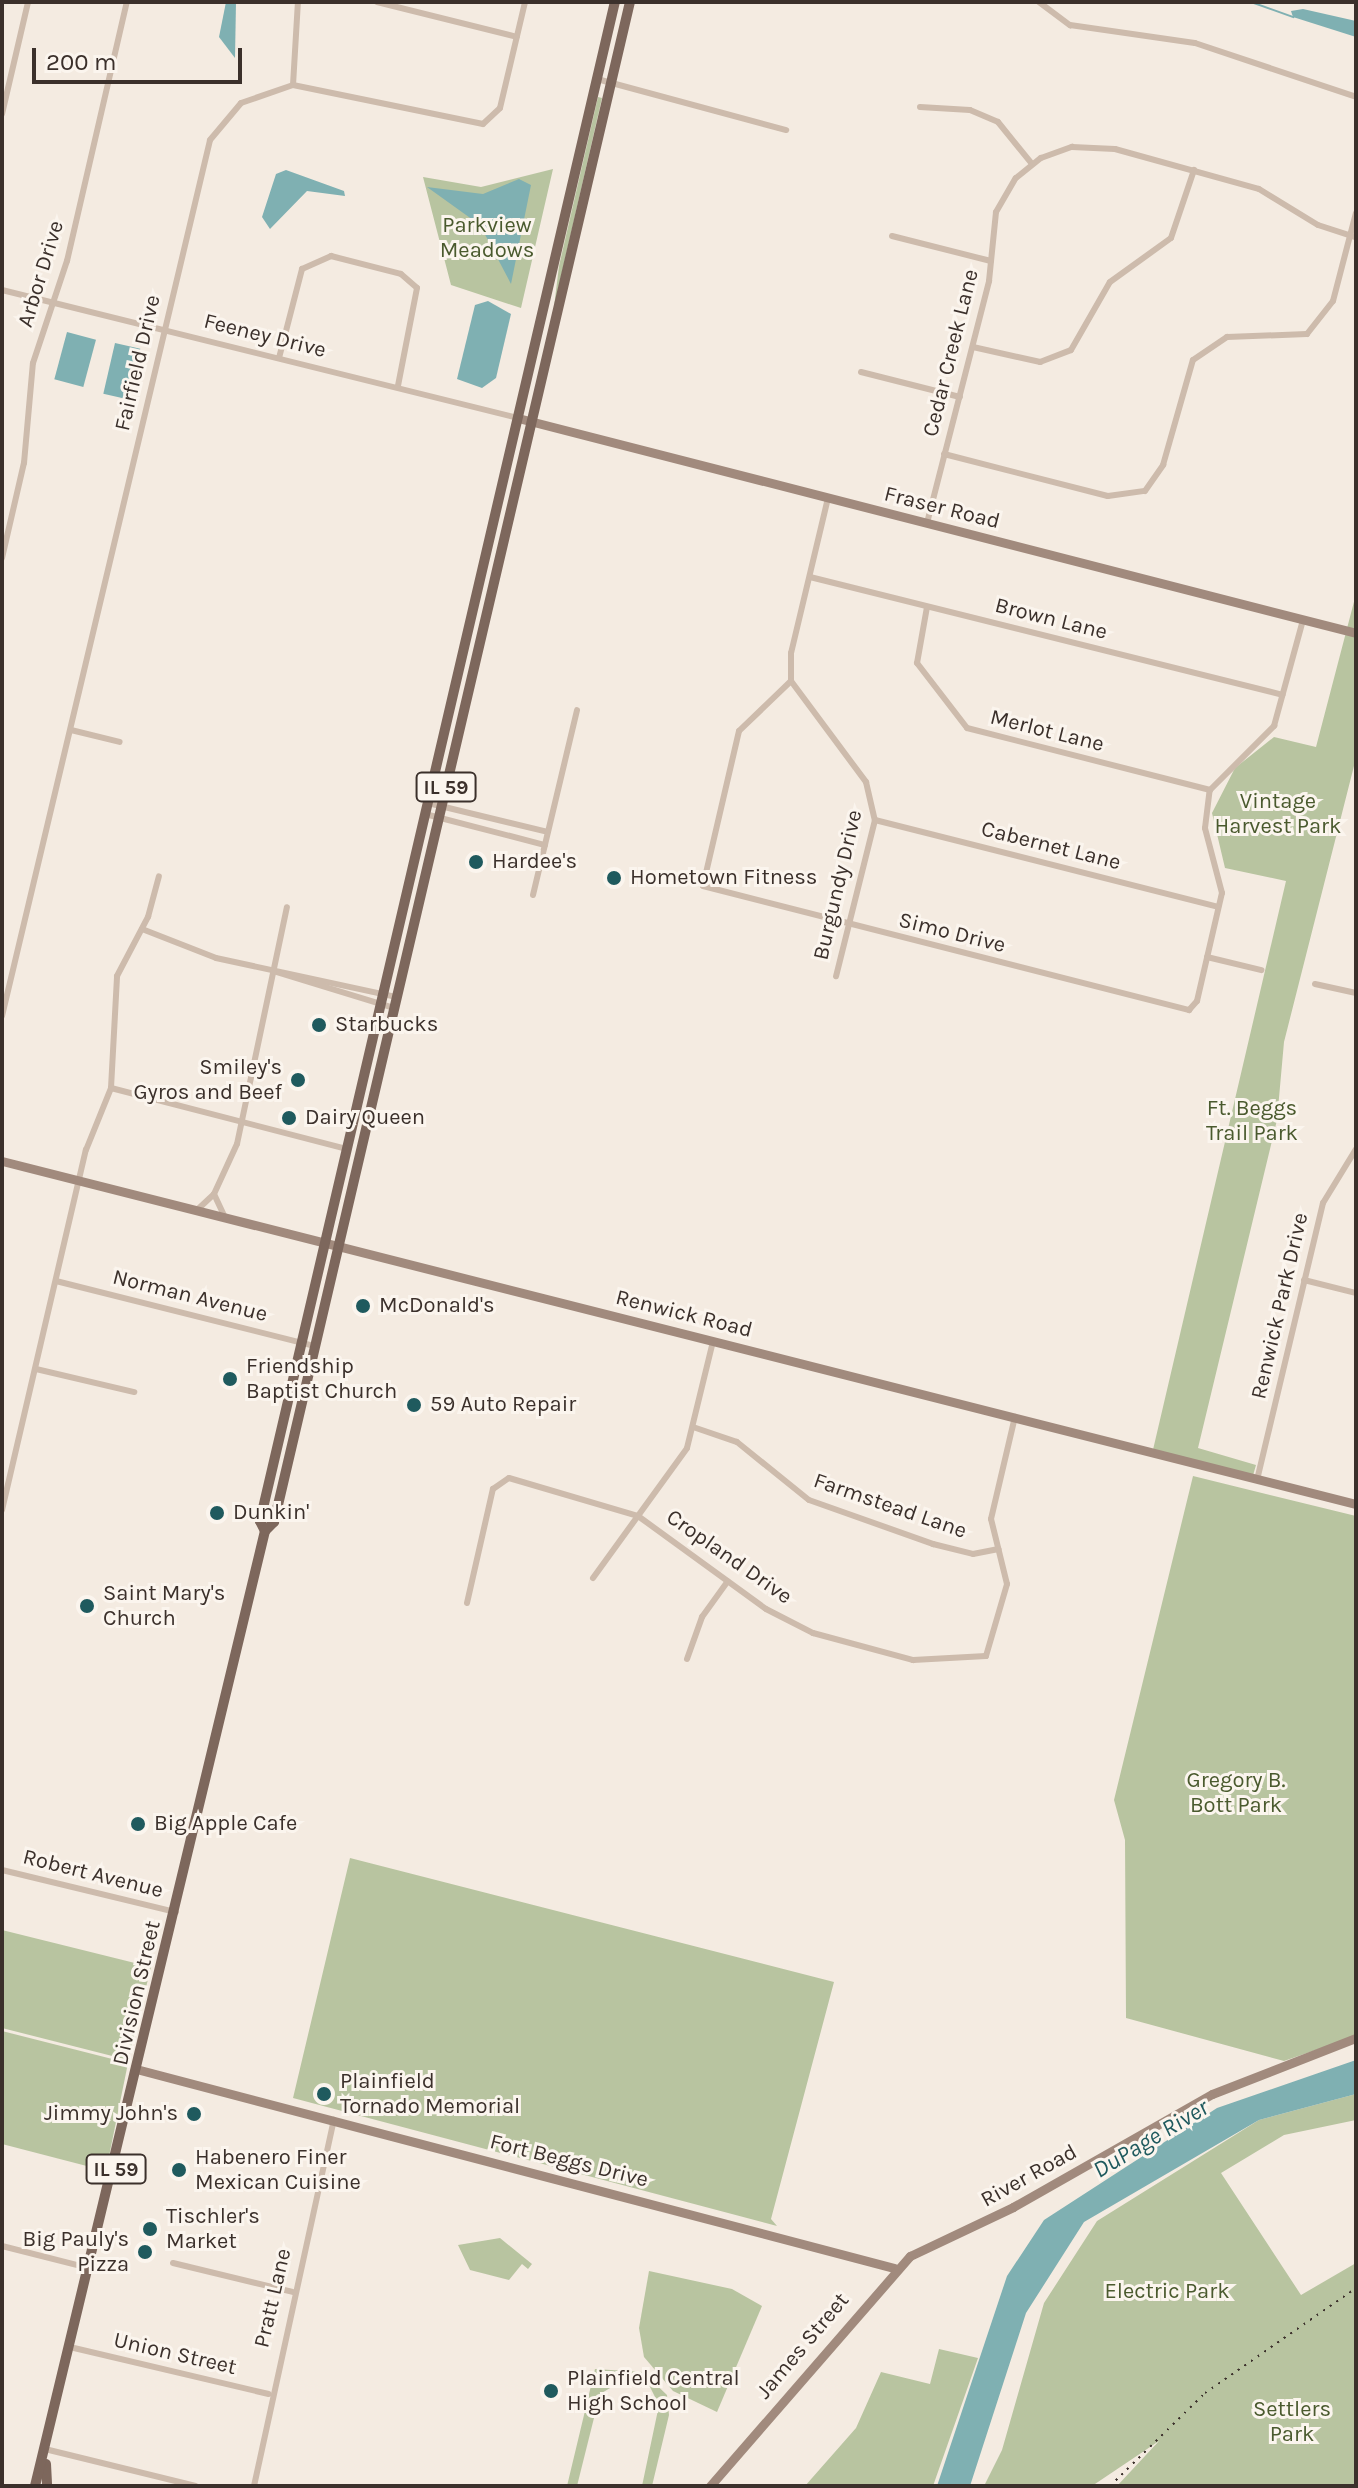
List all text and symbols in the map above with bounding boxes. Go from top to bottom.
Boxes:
scale bar [36,32,246,82]
text: 200 m [46,48,117,76]
park label: Parkview Meadows [440,212,534,264]
street label: Arbor Drive [12,217,70,331]
street label: Cedar Creek Lane [917,266,985,440]
street label: Fairfield Drive [110,292,166,434]
street label: Feeney Drive [201,308,329,364]
street label: Fraser Road [881,481,1003,535]
street label: Brown Lane [992,592,1110,646]
street label: Merlot Lane [987,704,1107,758]
road number: IL 59 [414,771,478,803]
park label: Vintage Harvest Park [1215,788,1341,840]
street label: Burgundy Drive [808,807,868,963]
street label: Cabernet Lane [978,816,1124,876]
place label: Hardee's [492,849,577,875]
marker: Hardee's [467,853,485,871]
place label: Hometown Fitness [630,865,817,891]
marker: Hometown Fitness [605,869,623,887]
street label: Simo Drive [896,907,1008,959]
place label: Starbucks [335,1012,438,1038]
marker: Starbucks [310,1016,328,1034]
place label: Smiley's Gyros and Beef [133,1054,282,1106]
marker: Smiley's Gyros and Beef [289,1071,307,1089]
park label: Ft. Beggs Trail Park [1206,1095,1298,1146]
place label: Dairy Queen [305,1105,425,1131]
marker: Dairy Queen [280,1109,298,1127]
street label: Renwick Park Drive [1246,1210,1314,1402]
street label: Norman Avenue [110,1264,270,1328]
street label: Renwick Road [613,1284,755,1344]
place label: McDonald's [379,1293,495,1319]
marker: McDonald's [354,1297,372,1315]
place label: Friendship Baptist Church [246,1353,397,1404]
marker: Friendship Baptist Church [221,1370,239,1388]
place label: 59 Auto Repair [430,1392,576,1418]
marker: 59 Auto Repair [405,1396,423,1414]
street label: Farmstead Lane [810,1467,970,1545]
place label: Dunkin' [233,1500,309,1526]
marker: Dunkin' [208,1504,226,1522]
street label: Cropland Drive [661,1504,797,1610]
place label: Saint Mary's Church [103,1580,225,1632]
marker: Saint Mary's Church [78,1597,96,1615]
park label: Gregory B. Bott Park [1187,1767,1285,1818]
place label: Big Apple Cafe [154,1811,297,1837]
marker: Big Apple Cafe [129,1815,147,1833]
street label: Robert Avenue [20,1844,166,1904]
street label: Division Street [108,1918,166,2068]
place label: Plainfield Tornado Memorial [340,2068,520,2120]
marker: Plainfield Tornado Memorial [315,2085,333,2103]
water label: DuPage River [1088,2093,1214,2185]
place label: Jimmy John's [44,2101,178,2127]
marker: Jimmy John's [185,2105,203,2123]
street label: Fort Beggs Drive [487,2129,651,2193]
street label: River Road [976,2139,1082,2213]
place label: Habenero Finer Mexican Cuisine [195,2144,361,2196]
road number: IL 59 [84,2153,148,2185]
marker: Habenero Finer Mexican Cuisine [170,2161,188,2179]
place label: Tischler's Market [166,2203,260,2254]
marker: Tischler's Market [141,2220,159,2238]
place label: Big Pauly's Pizza [23,2226,129,2278]
marker: Big Pauly's Pizza [136,2243,154,2261]
street label: Pratt Lane [249,2246,297,2350]
park label: Electric Park [1104,2279,1230,2305]
street label: James Street [751,2288,855,2404]
street label: Union Street [111,2327,239,2381]
place label: Plainfield Central High School [567,2365,740,2416]
marker: Plainfield Central High School [542,2382,560,2400]
park label: Settlers Park [1253,2396,1331,2448]

